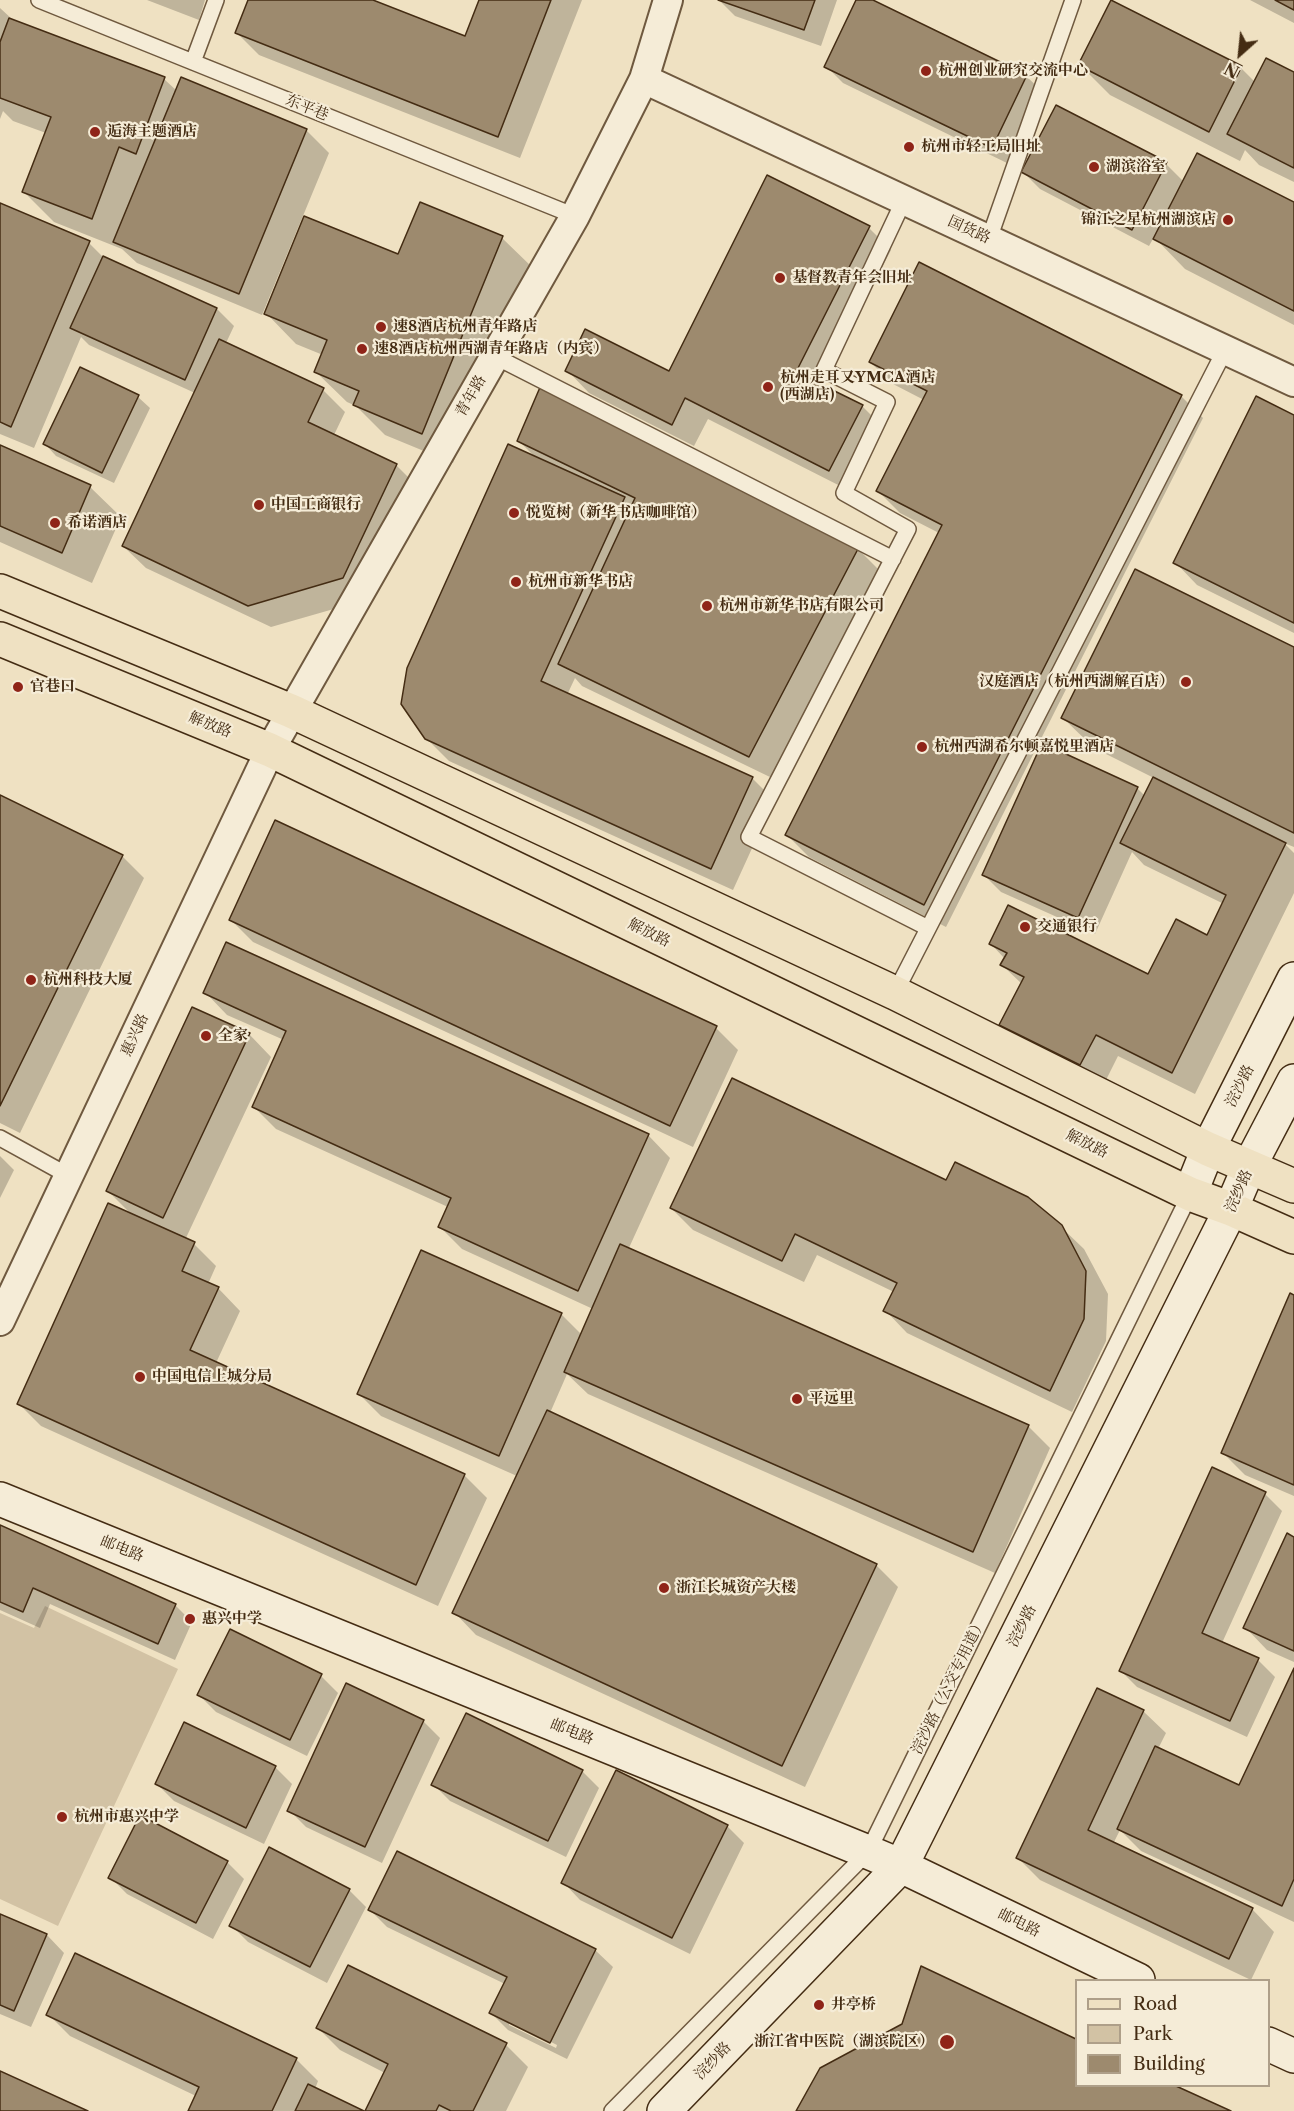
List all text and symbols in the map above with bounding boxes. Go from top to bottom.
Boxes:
north arrow [1210,24,1270,84]
text: N [1221,58,1243,82]
place label: 杭州创业研究交流中心 [938,62,1088,80]
marker: 杭州创业研究交流中心 [919,64,933,78]
street label: 东平巷 [283,91,331,125]
place label: 逅海主题酒店 [107,123,197,141]
marker: 逅海主题酒店 [88,125,102,139]
place label: 杭州市轻工局旧址 [921,138,1041,156]
marker: 杭州市轻工局旧址 [902,140,916,154]
place label: 湖滨浴室 [1106,158,1166,176]
marker: 湖滨浴室 [1087,160,1101,174]
place label: 锦江之星杭州湖滨店 [1081,211,1216,229]
street label: 国货路 [945,212,993,248]
marker: 锦江之星杭州湖滨店 [1221,213,1235,227]
place label: 基督教青年会旧址 [792,269,912,287]
marker: 基督教青年会旧址 [773,271,787,285]
place label: 速8酒店杭州青年路店 [393,318,537,336]
marker: 速8酒店杭州青年路店 [374,320,388,334]
place label: 速8酒店杭州西湖青年路店（内宾） [374,340,608,358]
marker: 速8酒店杭州西湖青年路店（内宾） [355,342,369,356]
place label: 杭州走耳又YMCA酒店 (西湖店) [780,369,935,404]
street label: 青年路 [452,372,490,420]
marker: 杭州走耳又YMCA酒店 (西湖店) [761,380,775,394]
place label: 中国工商银行 [271,496,361,514]
marker: 中国工商银行 [252,498,266,512]
place label: 悦览树（新华书店咖啡馆） [526,504,706,522]
marker: 悦览树（新华书店咖啡馆） [507,506,521,520]
place label: 希诺酒店 [67,514,127,532]
marker: 希诺酒店 [48,516,62,530]
place label: 杭州市新华书店 [528,573,633,591]
marker: 杭州市新华书店 [509,575,523,589]
place label: 杭州市新华书店有限公司 [719,597,884,615]
marker: 杭州市新华书店有限公司 [700,599,714,613]
place label: 汉庭酒店（杭州西湖解百店） [979,673,1174,691]
marker: 汉庭酒店（杭州西湖解百店） [1179,675,1193,689]
place label: 官巷口 [30,678,75,696]
marker: 官巷口 [11,680,25,694]
street label: 解放路 [186,708,234,742]
place label: 杭州西湖希尔顿嘉悦里酒店 [934,738,1114,756]
marker: 杭州西湖希尔顿嘉悦里酒店 [915,740,929,754]
street label: 解放路 [625,915,673,951]
place label: 交通银行 [1037,918,1097,936]
marker: 交通银行 [1018,920,1032,934]
place label: 杭州科技大厦 [43,971,133,989]
marker: 杭州科技大厦 [24,973,38,987]
street label: 惠兴路 [117,1011,153,1059]
place label: 全家 [218,1027,248,1045]
marker: 全家 [199,1029,213,1043]
street label: 浣沙路 [1222,1062,1258,1110]
street label: 解放路 [1063,1126,1111,1162]
street label: 浣纱路 [1222,1167,1256,1215]
place label: 中国电信上城分局 [152,1368,272,1386]
marker: 中国电信上城分局 [133,1370,147,1384]
place label: 平远里 [809,1390,854,1408]
marker: 平远里 [790,1392,804,1406]
street label: 邮电路 [98,1532,146,1566]
place label: 浙江长城资产大楼 [676,1579,796,1597]
marker: 浙江长城资产大楼 [657,1581,671,1595]
street label: 浣纱路 [1004,1602,1040,1650]
place label: 惠兴中学 [202,1610,262,1628]
marker: 惠兴中学 [183,1612,197,1626]
street label: 浣沙路（公交专用道） [908,1615,990,1757]
street label: 邮电路 [548,1715,596,1749]
place label: 杭州市惠兴中学 [74,1808,179,1826]
marker: 杭州市惠兴中学 [55,1810,69,1824]
street label: 邮电路 [995,1905,1043,1941]
legend [1075,1979,1270,2087]
text: Road [1133,1993,1178,2015]
place label: 井亭桥 [831,1996,876,2014]
marker: 井亭桥 [812,1998,826,2012]
text: Park [1133,2023,1172,2045]
place label: 浙江省中医院（湖滨院区） [754,2033,934,2051]
marker: 浙江省中医院（湖滨院区） [938,2033,956,2051]
street label: 浣纱路 [691,2039,735,2083]
text: Building [1133,2053,1205,2075]

